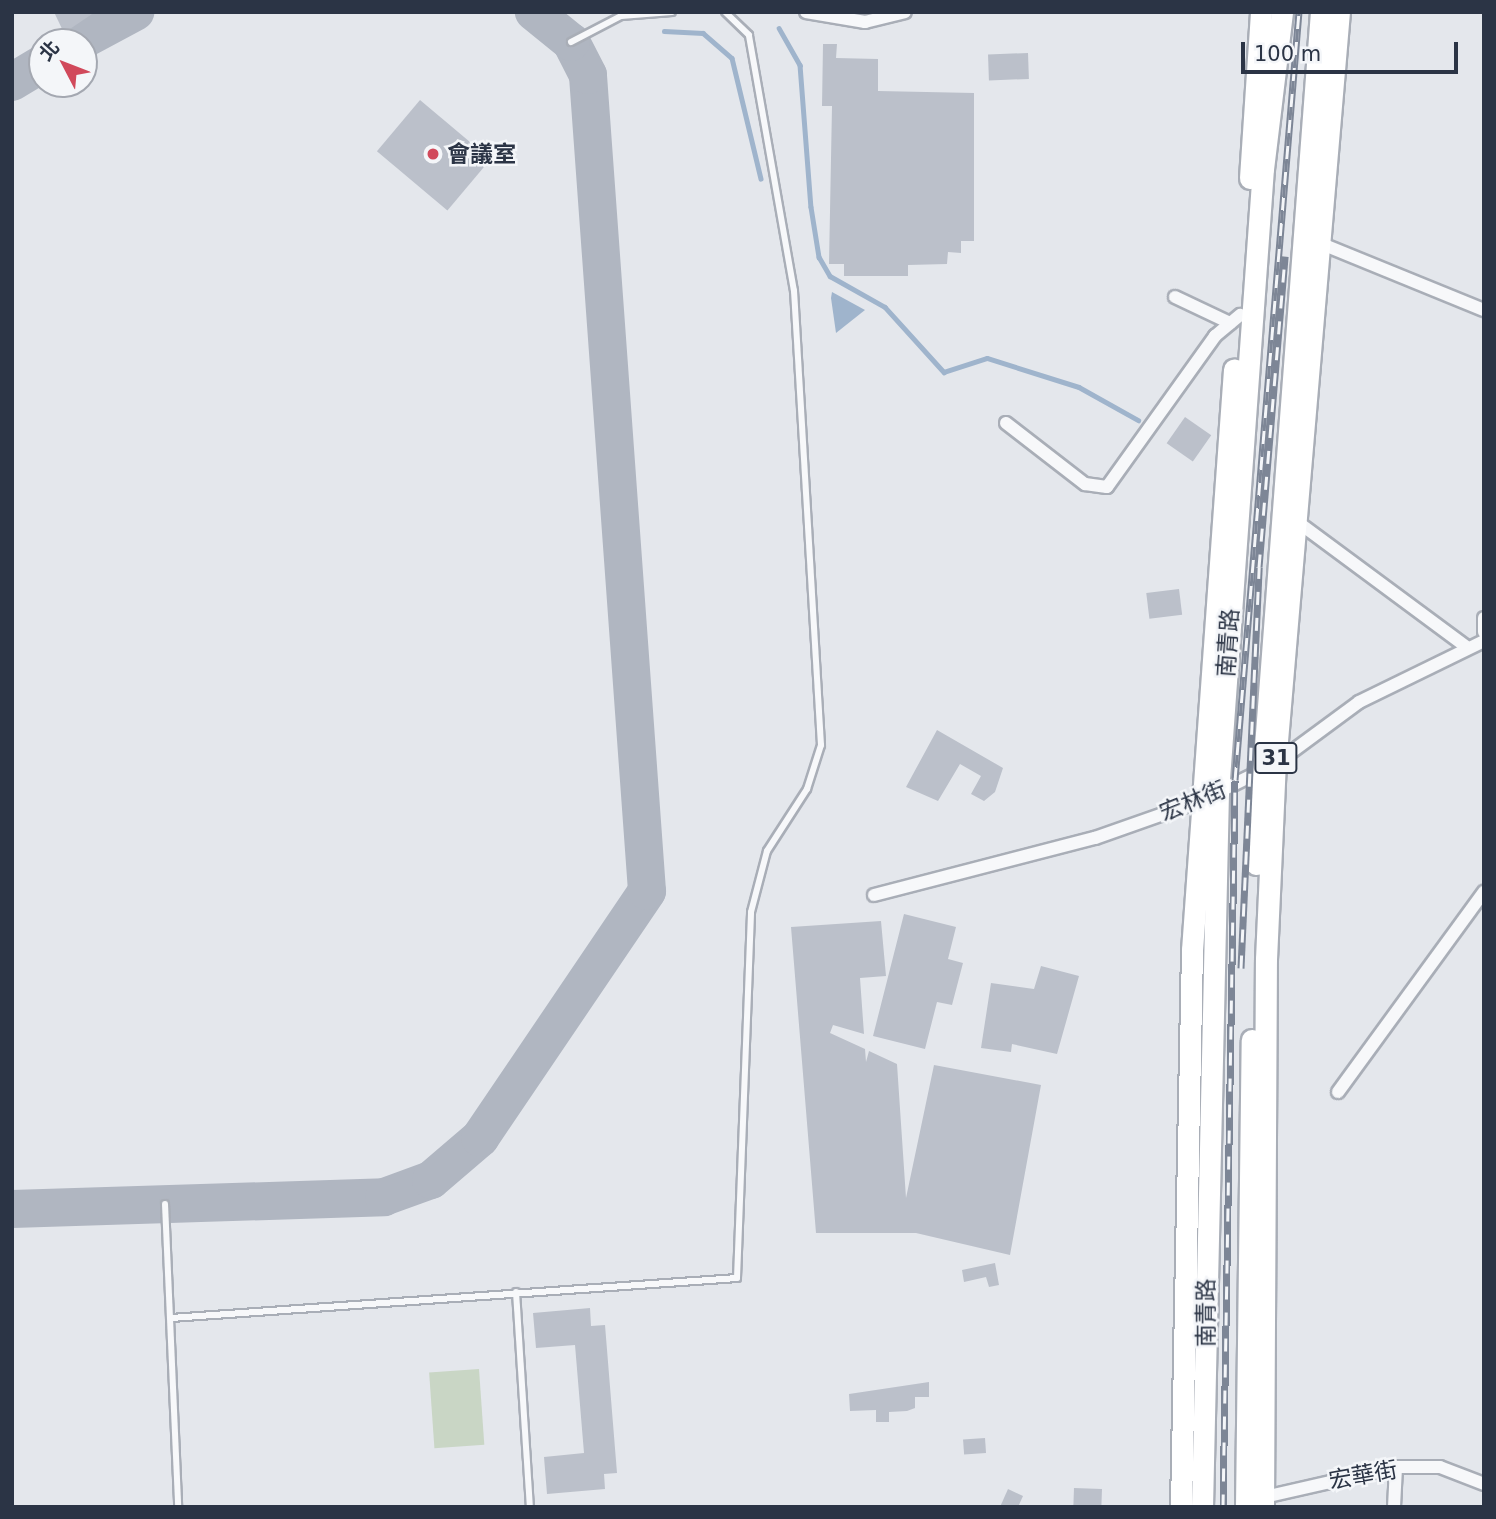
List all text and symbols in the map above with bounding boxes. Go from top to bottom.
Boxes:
north arrow [28,28,98,98]
scale bar [1244,28,1461,72]
text: 北 [34,36,63,65]
text: 100 m [1254,42,1321,66]
place label: 會議室 [447,140,516,168]
marker: 會議室 [425,146,441,162]
street label: 南青路 [1212,608,1244,678]
road number: 31 [1253,740,1299,776]
street label: 宏林街 [1156,775,1230,827]
street label: 南青路 [1192,1279,1220,1347]
street label: 宏華街 [1327,1455,1399,1495]

